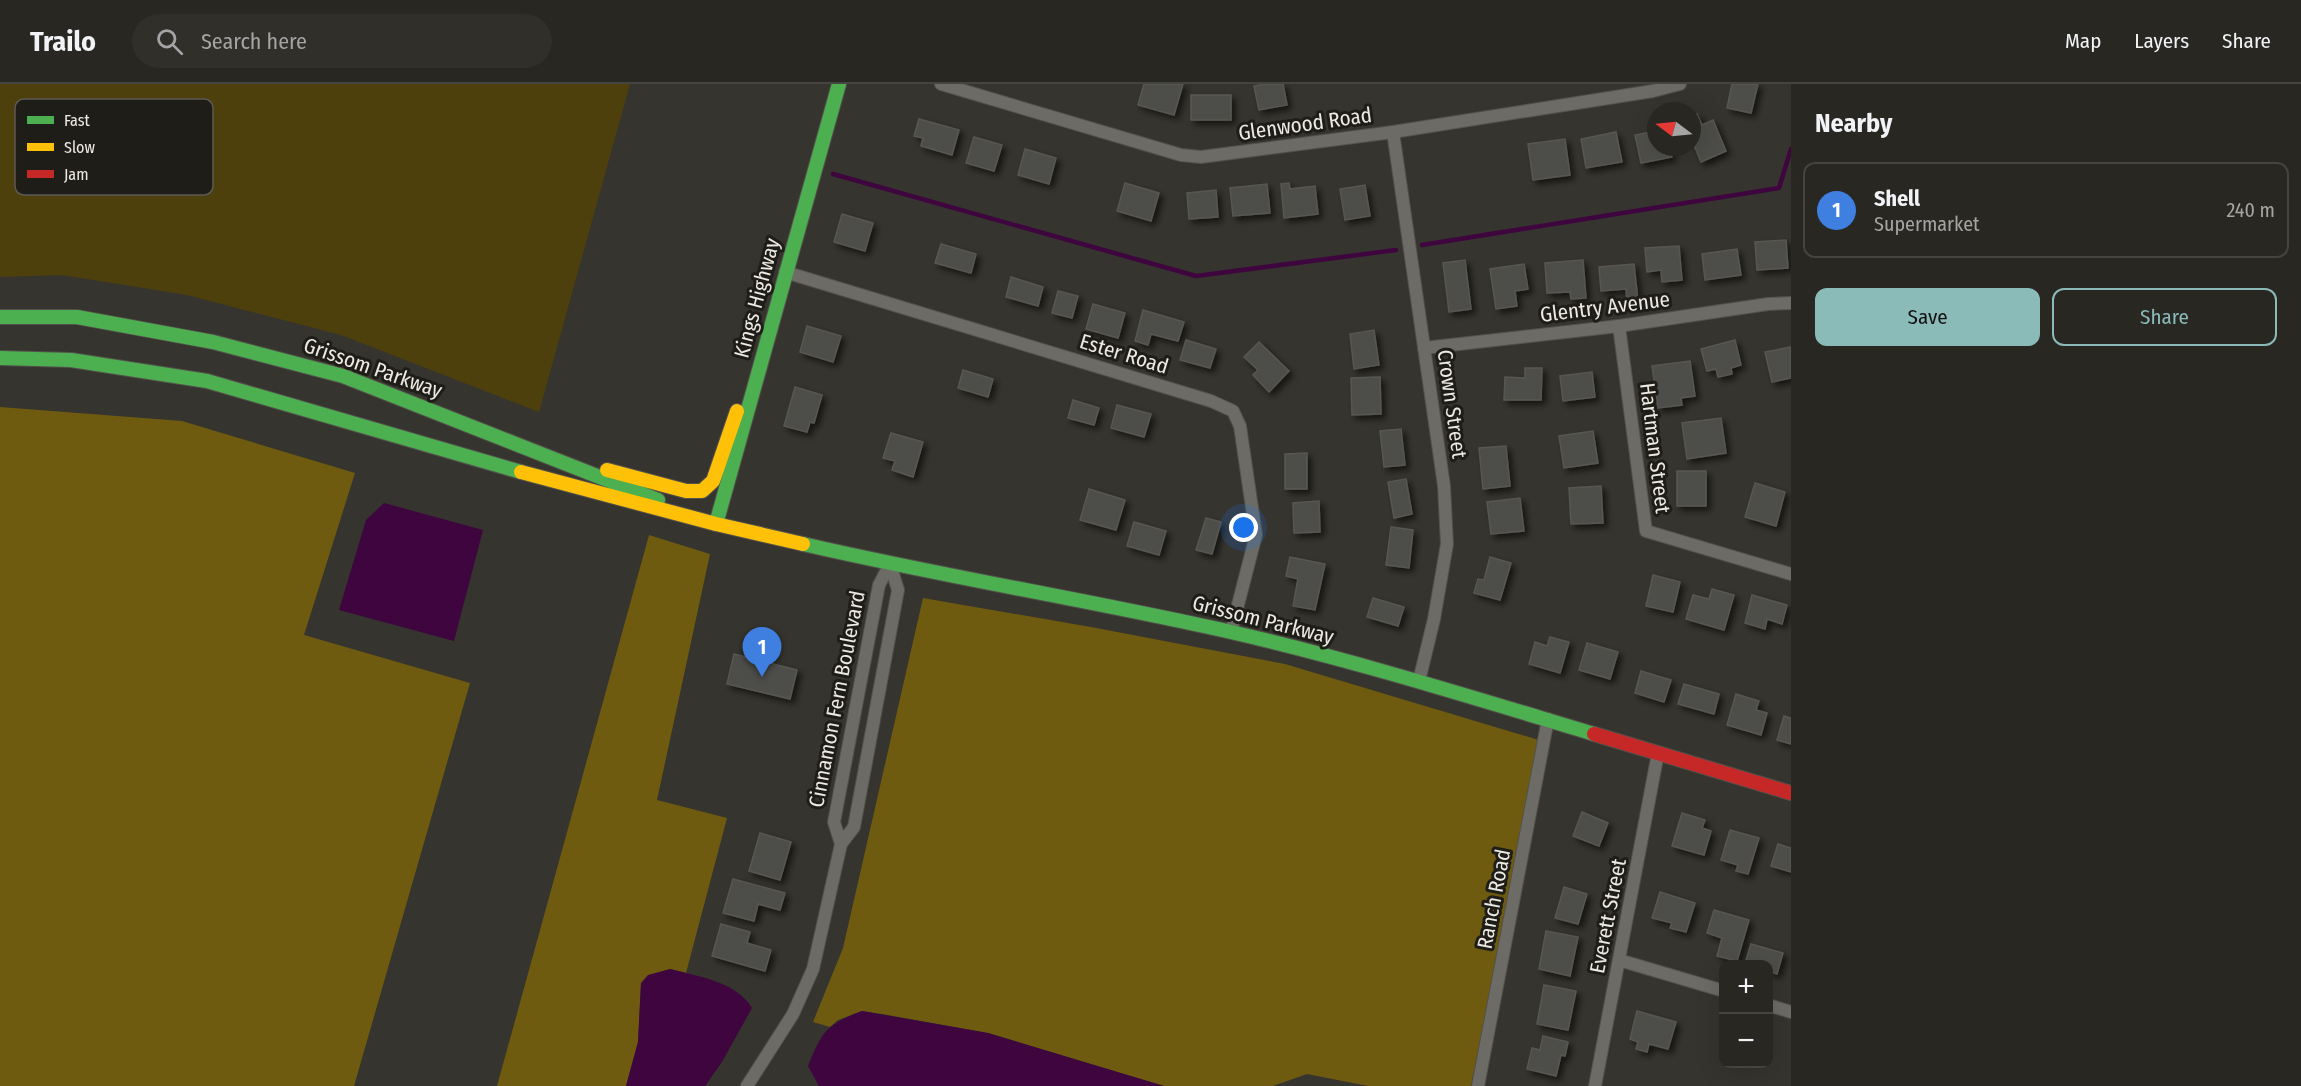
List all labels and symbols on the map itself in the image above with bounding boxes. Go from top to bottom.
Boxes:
legend [15,99,213,195]
street label: Glenwood Road [1237,102,1373,146]
north arrow [1647,102,1701,156]
text: Fast [64,111,91,130]
text: Slow [64,138,95,157]
text: Jam [64,165,89,184]
street label: Kings Highway [729,235,786,361]
street label: Glentry Avenue [1539,286,1671,328]
street label: Ester Road [1076,328,1172,380]
street label: Grissom Parkway [300,332,446,404]
street label: Crown Street [1432,348,1473,460]
street label: Hartman Street [1634,381,1676,515]
your location [1229,513,1258,542]
street label: Cinnamon Fern Boulevard [803,588,871,810]
street label: Grissom Parkway [1190,590,1337,650]
pin: 1 [742,628,782,677]
street label: Ranch Road [1472,847,1516,951]
street label: Everett Street [1584,856,1632,976]

